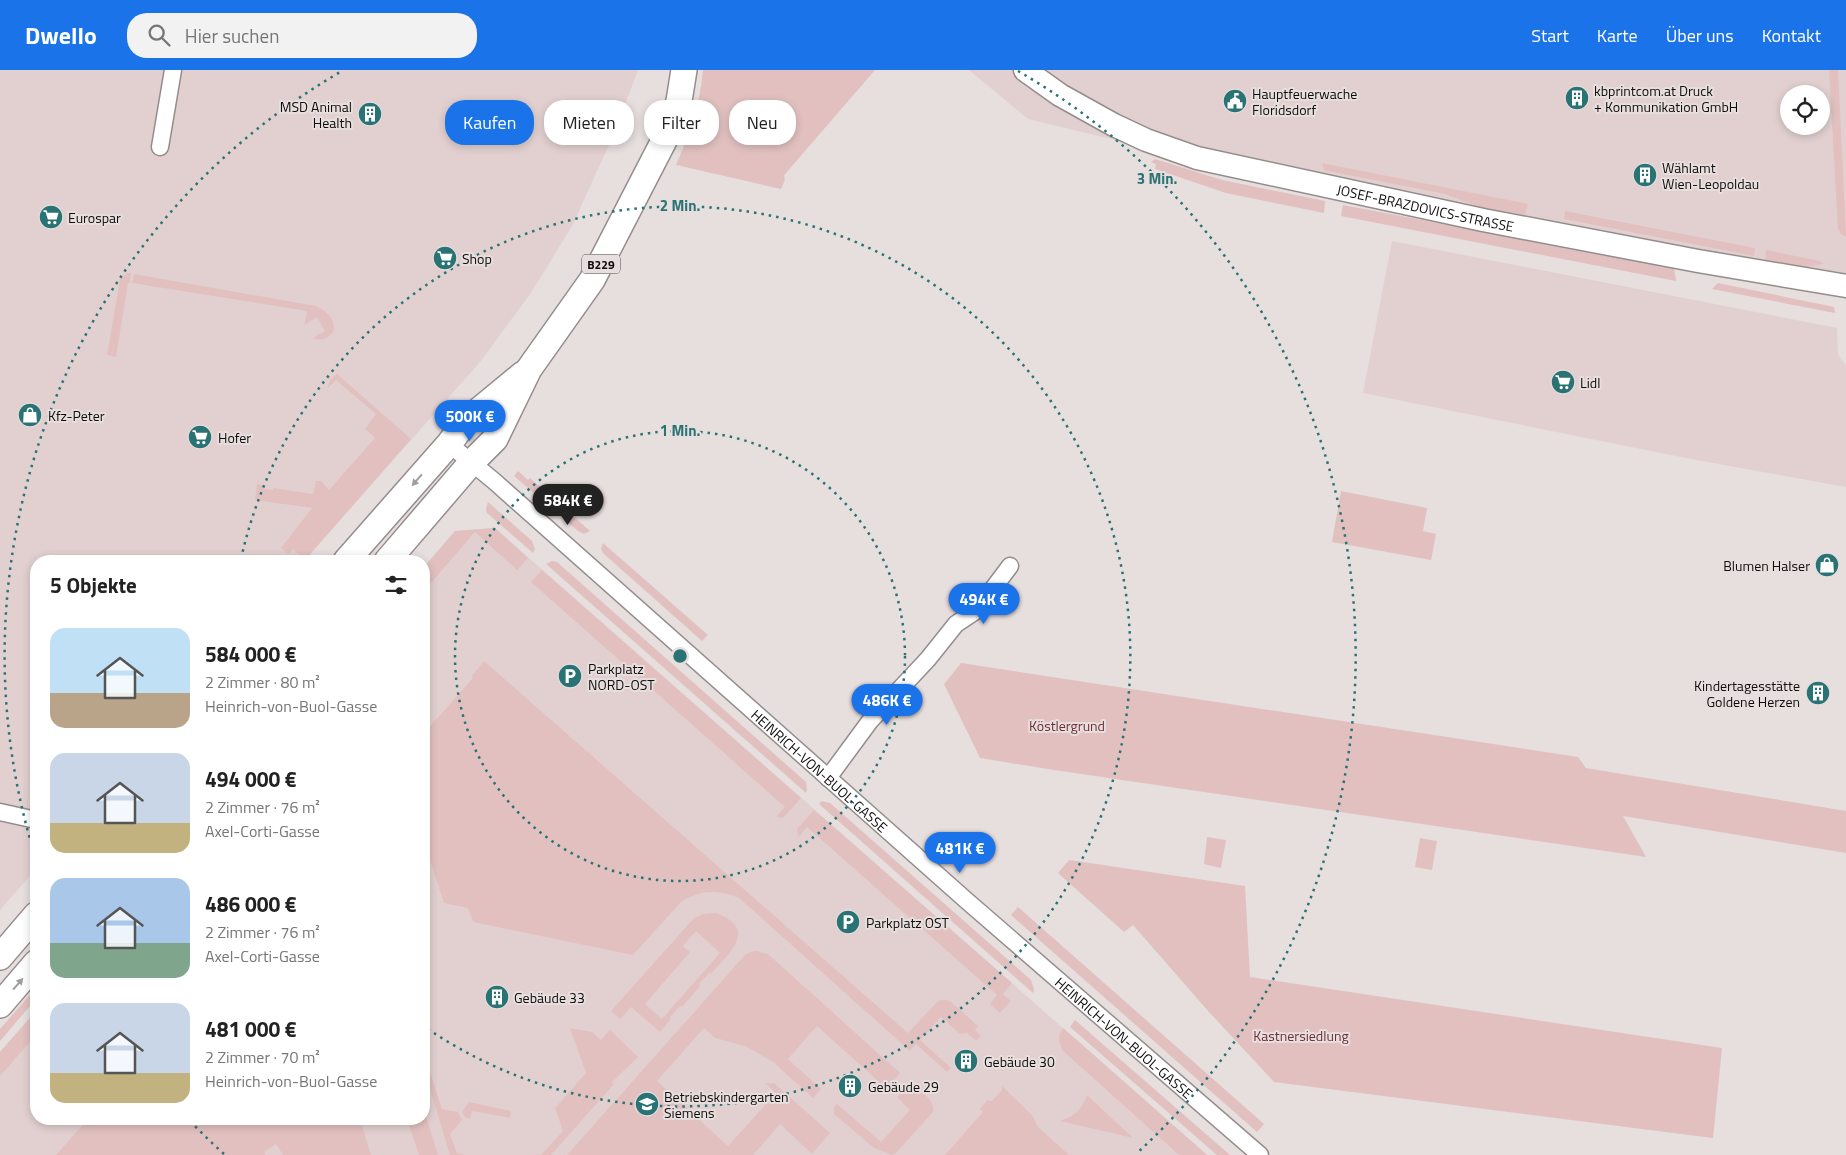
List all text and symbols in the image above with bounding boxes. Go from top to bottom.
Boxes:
search box [127,13,477,58]
text: Dwello [25,17,97,53]
icon: search [145,21,173,49]
text: Hier suchen [185,21,279,50]
text: Start [1531,22,1569,49]
text: Karte [1597,22,1638,49]
text: Über uns [1666,22,1734,49]
text: Kontakt [1762,22,1821,49]
place label: kbprintcom.at Druck + Kommunikation GmbH [1594,80,1738,117]
place label: Hauptfeuerwache Floridsdorf [1252,83,1357,120]
building icon: kbprintcom.at Druck + Kommunikation GmbH [1564,85,1590,111]
map controls [1780,85,1830,135]
button: locate [1780,85,1830,135]
public building icon: Hauptfeuerwache Floridsdorf [1222,88,1248,114]
place label: MSD Animal Health [280,96,352,133]
chip: Kaufen [445,100,534,145]
chip: Mieten [544,100,634,145]
chip: Filter [644,100,719,145]
chip: Neu [729,100,796,145]
building icon: MSD Animal Health [357,101,383,127]
place label: Wählamt Wien-Leopoldau [1662,157,1759,194]
building icon: Wählamt Wien-Leopoldau [1632,162,1658,188]
text: 3 Min. [1137,167,1177,190]
street label: JOSEF-BRAZDOVICS-STRASSE [1335,178,1516,236]
text: 2 Min. [660,194,700,217]
supermarket icon: Eurospar [38,204,64,230]
place label: Eurospar [68,207,121,228]
supermarket icon: Shop [432,245,458,271]
place label: Shop [462,248,492,269]
road number: B229 [582,254,620,273]
supermarket icon: Lidl [1550,369,1576,395]
place label: Lidl [1580,372,1600,393]
pin: 500K € [429,400,511,442]
shop icon: Kfz-Peter [17,402,43,428]
text: 500K € [446,404,494,428]
place label: Kfz-Peter [48,405,105,426]
text: 1 Min. [660,419,700,442]
supermarket icon: Hofer [187,424,213,450]
place label: Hofer [218,427,251,448]
one-way arrow [411,473,422,486]
pin: 584K € [527,484,609,526]
text: 584K € [544,488,592,512]
shop icon: Blumen Halser [1814,552,1840,578]
place label: Blumen Halser [1723,555,1810,576]
text: 5 Objekte [50,569,137,601]
icon: filters [382,571,410,599]
pin: 494K € [943,582,1025,625]
text: 494K € [960,587,1008,611]
text: 584 000 € [205,638,297,670]
centre of rings [671,647,689,665]
icon: home [90,648,150,708]
place label: Parkplatz NORD-OST [588,658,655,695]
parking icon: Parkplatz NORD-OST [557,663,583,689]
text: 2 Zimmer · 80 m² [205,670,320,694]
place label: Kindertagesstätte Goldene Herzen [1694,675,1800,712]
building icon: Kindertagesstätte Goldene Herzen [1805,680,1831,706]
pin: 486K € [846,684,928,726]
text: 486K € [863,688,911,712]
text: Heinrich-von-Buol-Gasse [205,694,377,718]
street label: HEINRICH-VON-BUOL-GASSE [747,704,893,837]
park label: Köstlergrund [1029,715,1105,736]
text: 494 000 € [205,763,297,795]
icon: home [90,773,150,833]
text: 2 Zimmer · 76 m² [205,795,320,819]
text: Axel-Corti-Gasse [205,819,320,843]
pin: 481K € [919,832,1001,874]
text: 481K € [936,836,984,860]
text: 486 000 € [205,888,297,920]
icon: home [90,898,150,958]
parking icon: Parkplatz OST [835,909,861,935]
place label: Parkplatz OST [866,912,950,933]
text: 2 Zimmer · 76 m² [205,920,320,944]
text: Axel-Corti-Gasse [205,944,320,968]
street label: HEINRICH-VON-BUOL-GASSE [1051,972,1198,1103]
one-way arrow [12,978,23,990]
building icon: Gebäude 33 [484,984,510,1010]
place label: Gebäude 33 [514,987,585,1008]
text: 481 000 € [205,1013,297,1045]
icon: home [90,1023,150,1083]
park label: Kastnersiedlung [1253,1025,1349,1046]
text: 2 Zimmer · 70 m² [205,1045,320,1069]
building icon: Gebäude 30 [953,1048,979,1074]
place label: Gebäude 30 [984,1051,1055,1072]
text: Heinrich-von-Buol-Gasse [205,1069,377,1093]
building icon: Gebäude 29 [837,1073,863,1099]
place label: Gebäude 29 [868,1076,939,1097]
place label: Betriebskindergarten Siemens [664,1086,789,1123]
school or university icon: Betriebskindergarten Siemens [634,1091,660,1117]

